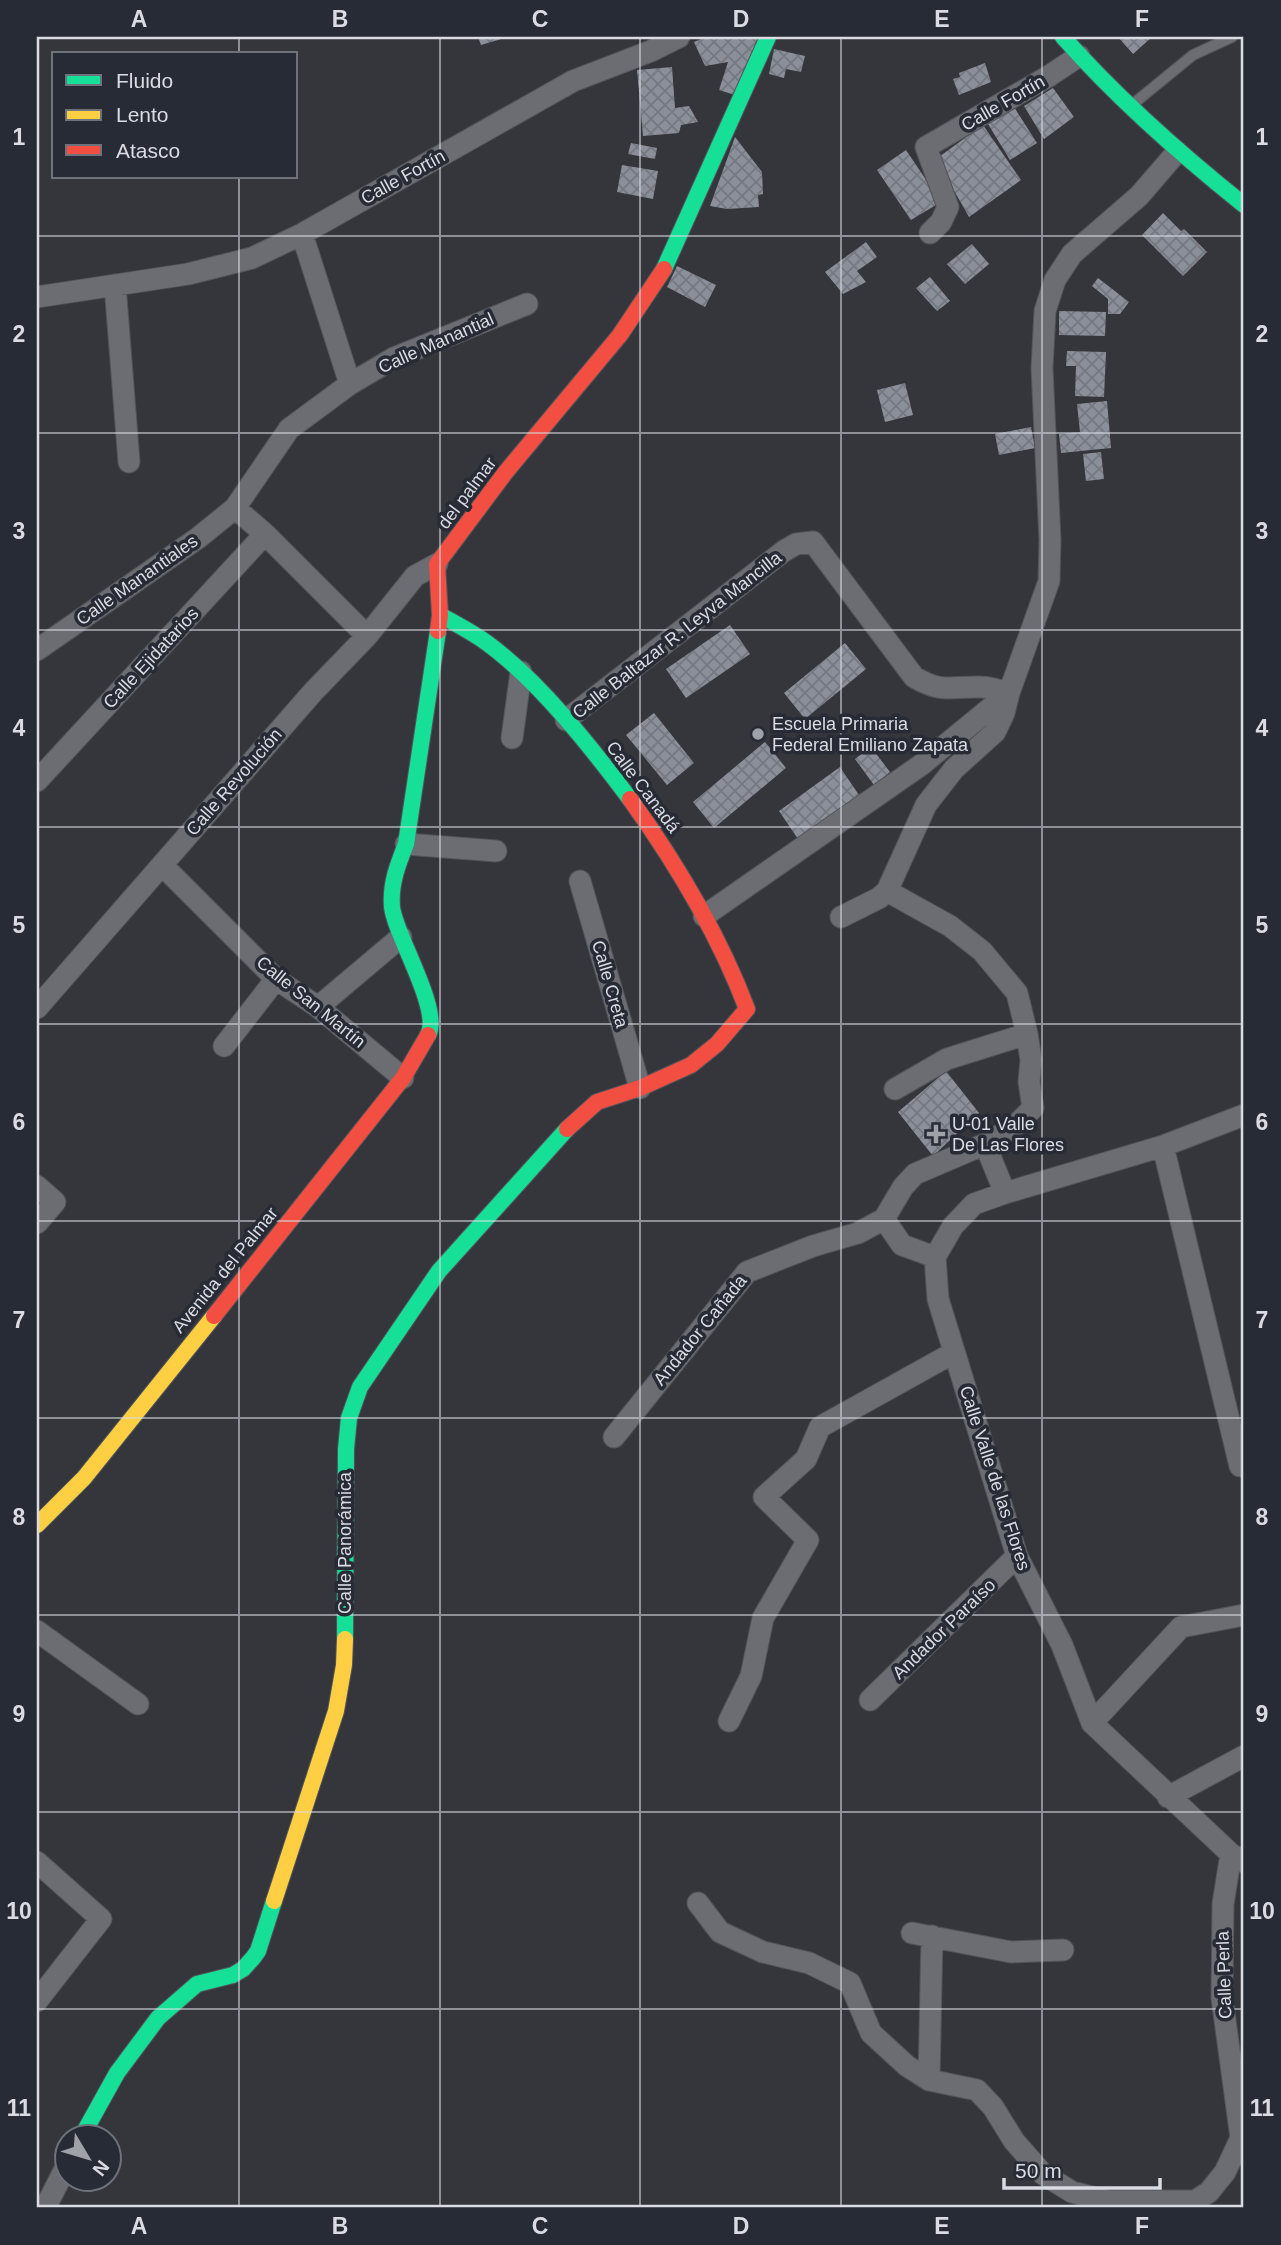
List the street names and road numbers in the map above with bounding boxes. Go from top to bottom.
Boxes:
street label: Calle Fortín [958,71,1048,135]
street label: Calle Fortín [357,146,449,208]
street label: Calle Manantial [375,309,497,377]
street label: del palmar [434,453,500,533]
street label: Calle Manantiales [73,531,201,629]
street label: Calle Baltazar R. Leyva Mancilla [569,547,786,723]
street label: Calle Ejidatarios [99,604,203,712]
street label: Calle Revolución [182,724,286,840]
street label: Calle Canadá [602,737,684,837]
street label: Calle Creta [588,938,632,1031]
street label: Calle San Martín [253,952,369,1052]
street label: Avenida del Palmar [168,1203,282,1337]
street label: Andador Cañada [649,1270,751,1389]
street label: Calle Valle de las Flores [956,1383,1034,1573]
street label: Calle Panorámica [335,1471,355,1614]
street label: Andador Paraíso [888,1575,1000,1683]
street label: Calle Perla [1212,1930,1236,2019]

